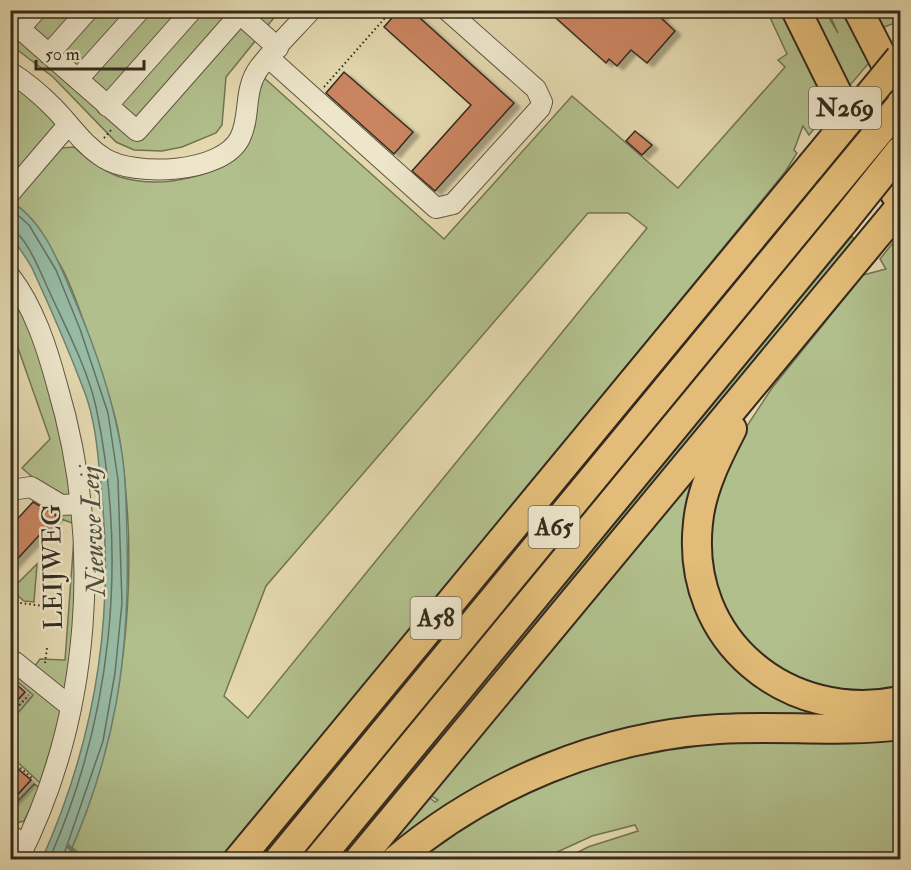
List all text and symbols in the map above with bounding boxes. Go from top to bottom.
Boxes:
scale bar [36,33,144,71]
text: 50 m [45,43,80,66]
road number: N269 [809,87,881,129]
water label: Nieuwe Leij [73,463,113,599]
street label: LEIJWEG [36,504,70,630]
road number: A65 [528,506,580,548]
road number: A58 [410,597,462,639]

